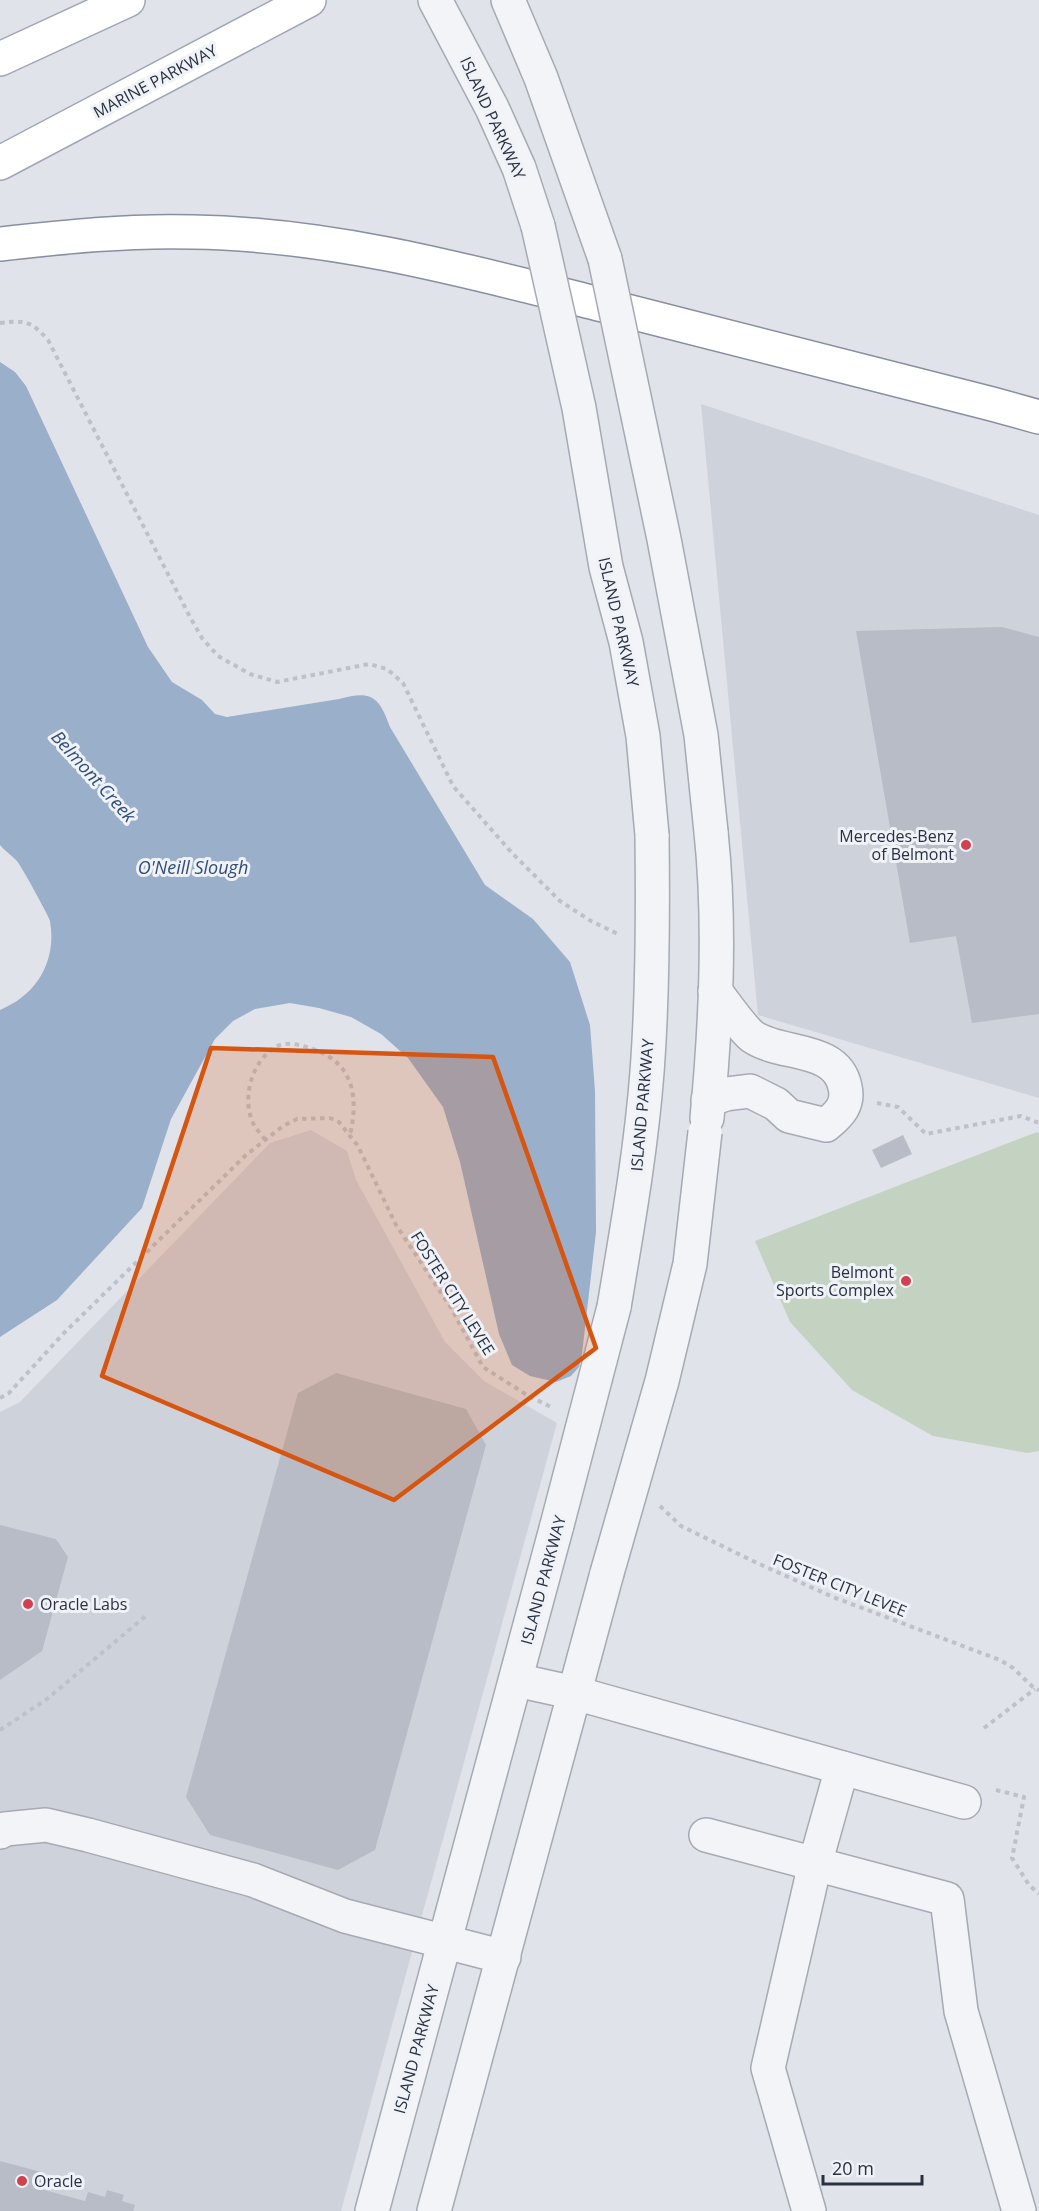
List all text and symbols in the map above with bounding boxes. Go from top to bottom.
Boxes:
street label: MARINE PARKWAY [89,39,221,123]
street label: ISLAND PARKWAY [455,53,531,183]
street label: ISLAND PARKWAY [593,555,645,689]
water label: Belmont Creek [46,725,142,828]
place label: Mercedes-Benz of Belmont [839,825,954,865]
marker: Mercedes-Benz of Belmont [959,838,973,852]
water label: O'Neill Slough [138,855,248,879]
street label: ISLAND PARKWAY [625,1038,659,1172]
street label: FOSTER CITY LEVEE [406,1227,500,1359]
place label: Belmont Sports Complex [776,1261,895,1301]
marker: Belmont Sports Complex [899,1274,913,1288]
street label: ISLAND PARKWAY [515,1513,571,1647]
street label: FOSTER CITY LEVEE [770,1548,910,1622]
place label: Oracle Labs [40,1593,127,1615]
marker: Oracle Labs [21,1597,35,1611]
street label: ISLAND PARKWAY [388,1982,444,2116]
scale bar [823,2148,922,2186]
text: 20 m [832,2156,874,2180]
place label: Oracle [34,2170,83,2192]
marker: Oracle [15,2174,29,2188]

